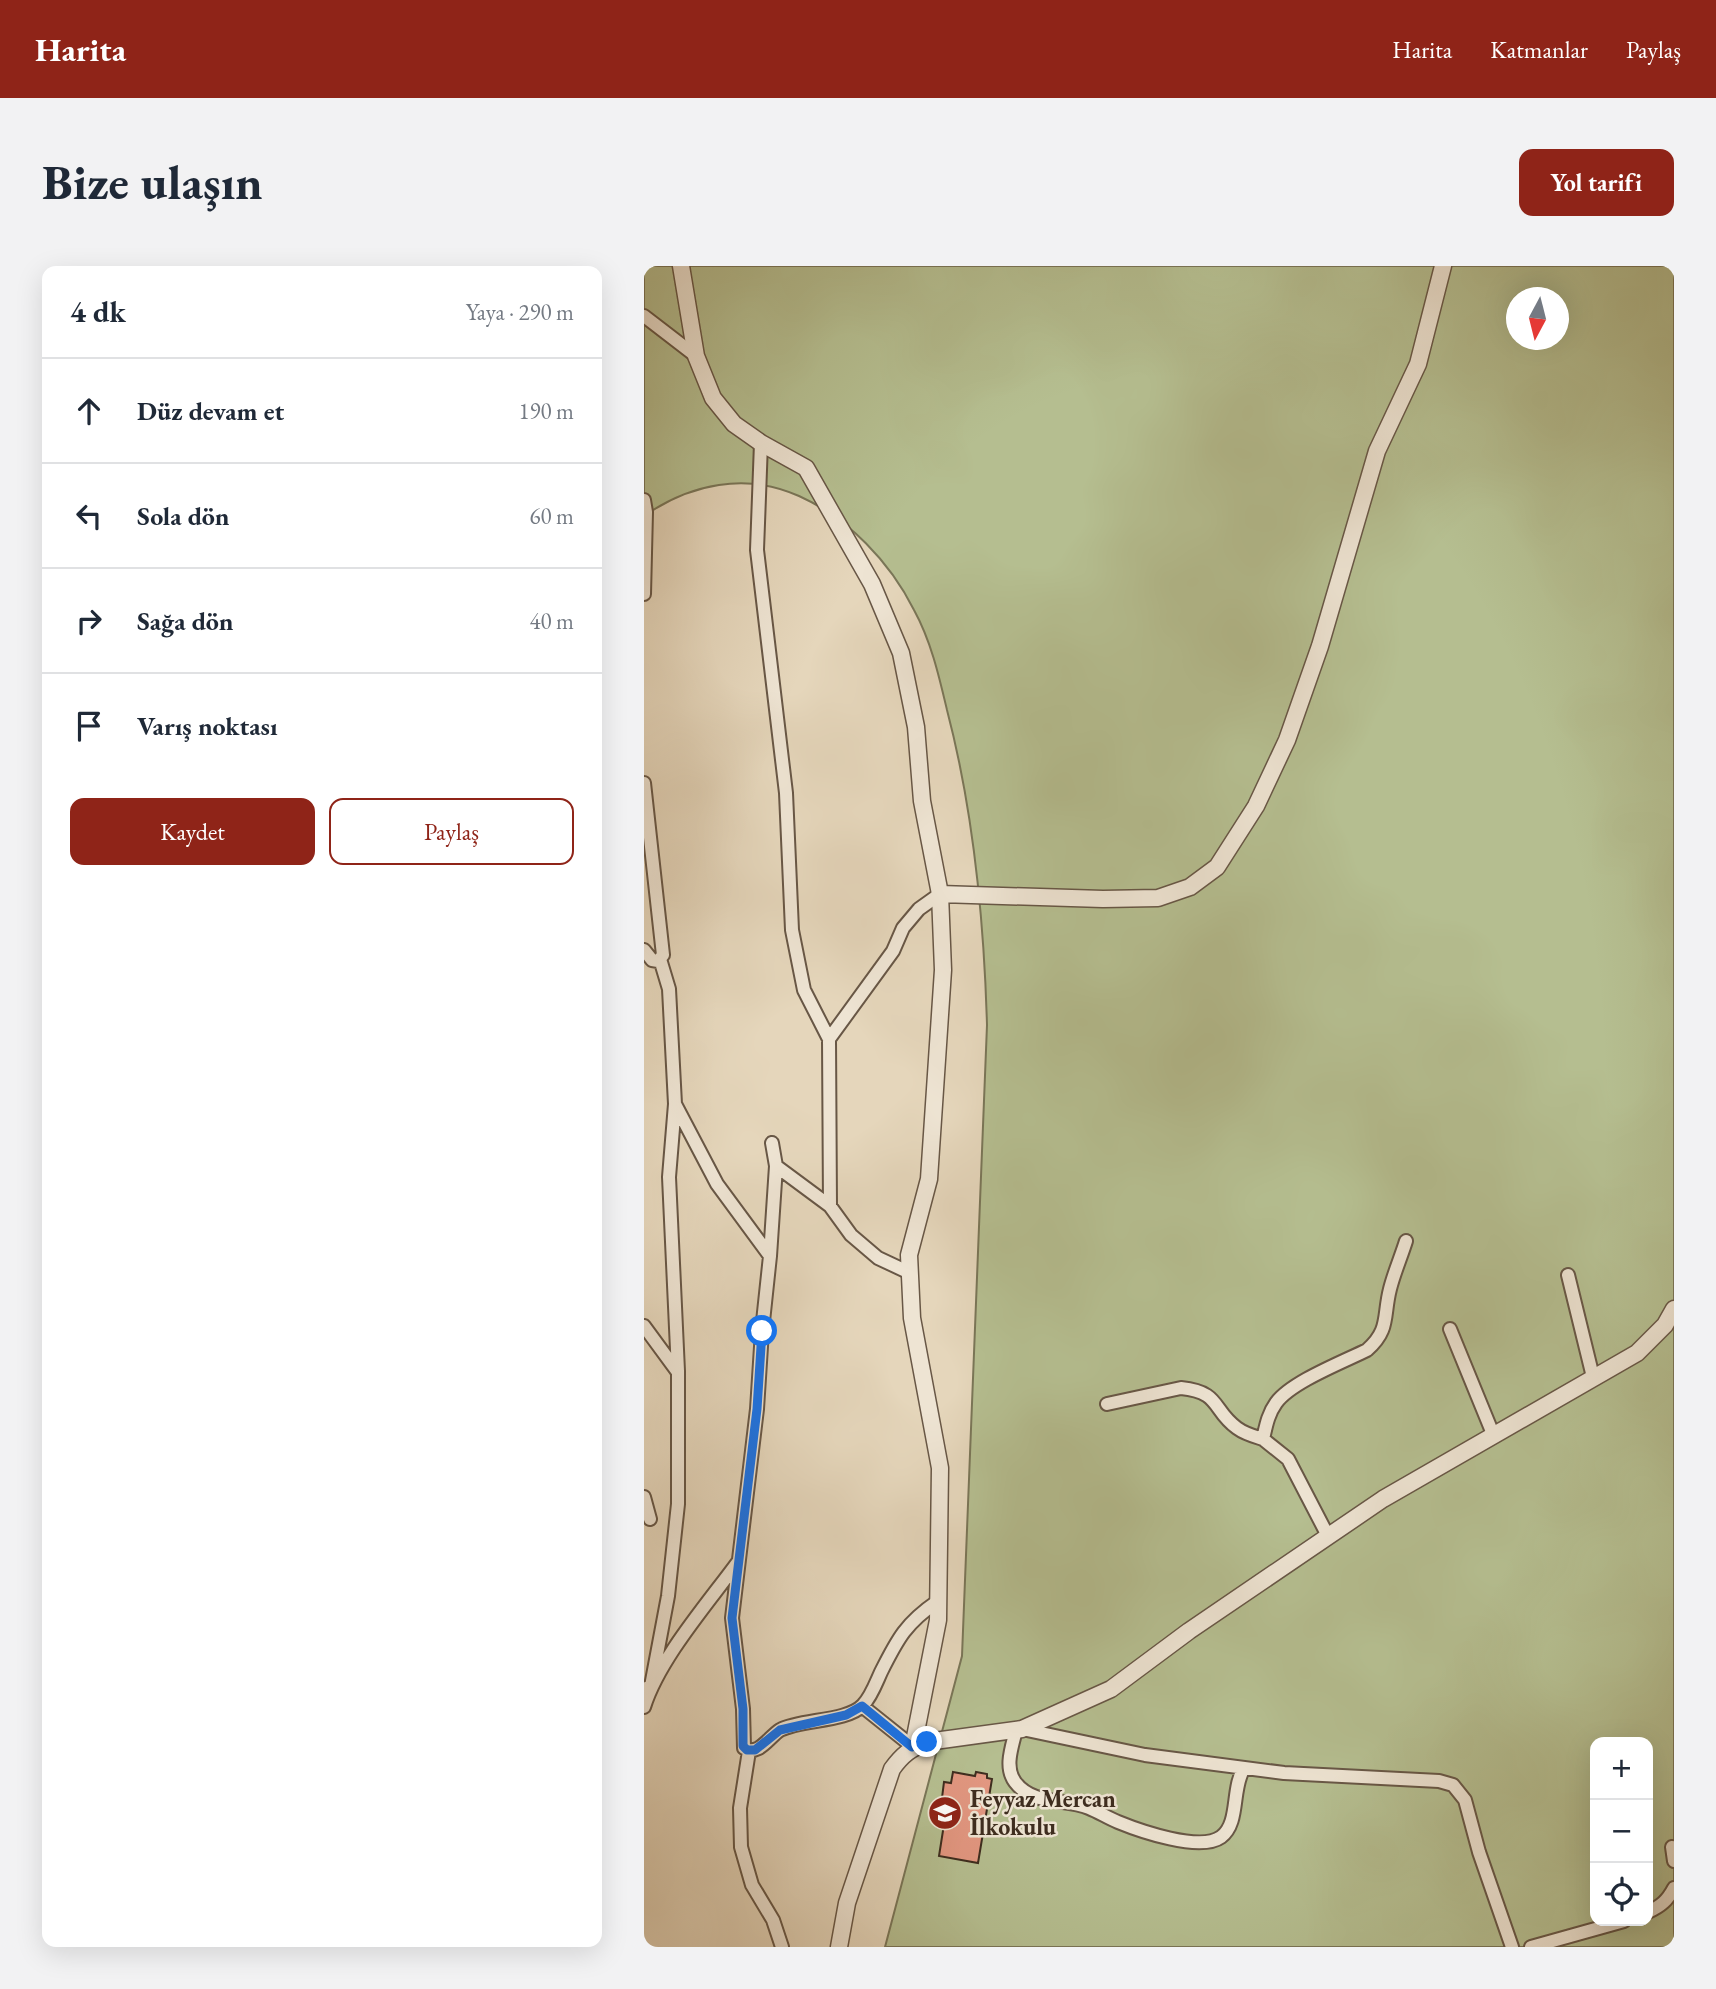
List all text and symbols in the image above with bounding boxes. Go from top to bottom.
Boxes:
text: Harita [35,28,126,71]
text: Harita [1392,34,1452,65]
text: Katmanlar [1490,34,1588,65]
text: Paylaş [1626,34,1681,65]
button: Yol tarifi [1519,149,1674,216]
text: Bize ulaşın [42,150,263,214]
north arrow [1506,287,1569,350]
text: 4 dk [70,292,126,331]
text: Yaya · 290 m [466,297,574,327]
icon: ahead [70,392,108,430]
text: Düz devam et [137,394,284,428]
text: 190 m [518,396,574,426]
icon: left [70,497,108,535]
text: Sola dön [137,499,230,533]
text: 60 m [529,501,574,531]
icon: right [70,602,108,640]
text: Sağa dön [137,604,234,638]
text: 40 m [529,606,574,636]
icon: arrive [70,707,108,745]
text: Varış noktası [137,709,278,743]
button: Kaydet [70,798,315,865]
button: Paylaş [329,798,574,865]
route start [746,1315,777,1346]
route end [911,1726,942,1757]
map controls [1590,1737,1653,1926]
button: + [1590,1737,1653,1800]
place label: Feyyaz Mercan İlkokulu [970,1783,1116,1842]
school or university icon: Feyyaz Mercan İlkokulu [926,1794,964,1832]
button: − [1590,1800,1653,1863]
button: locate [1590,1863,1653,1926]

